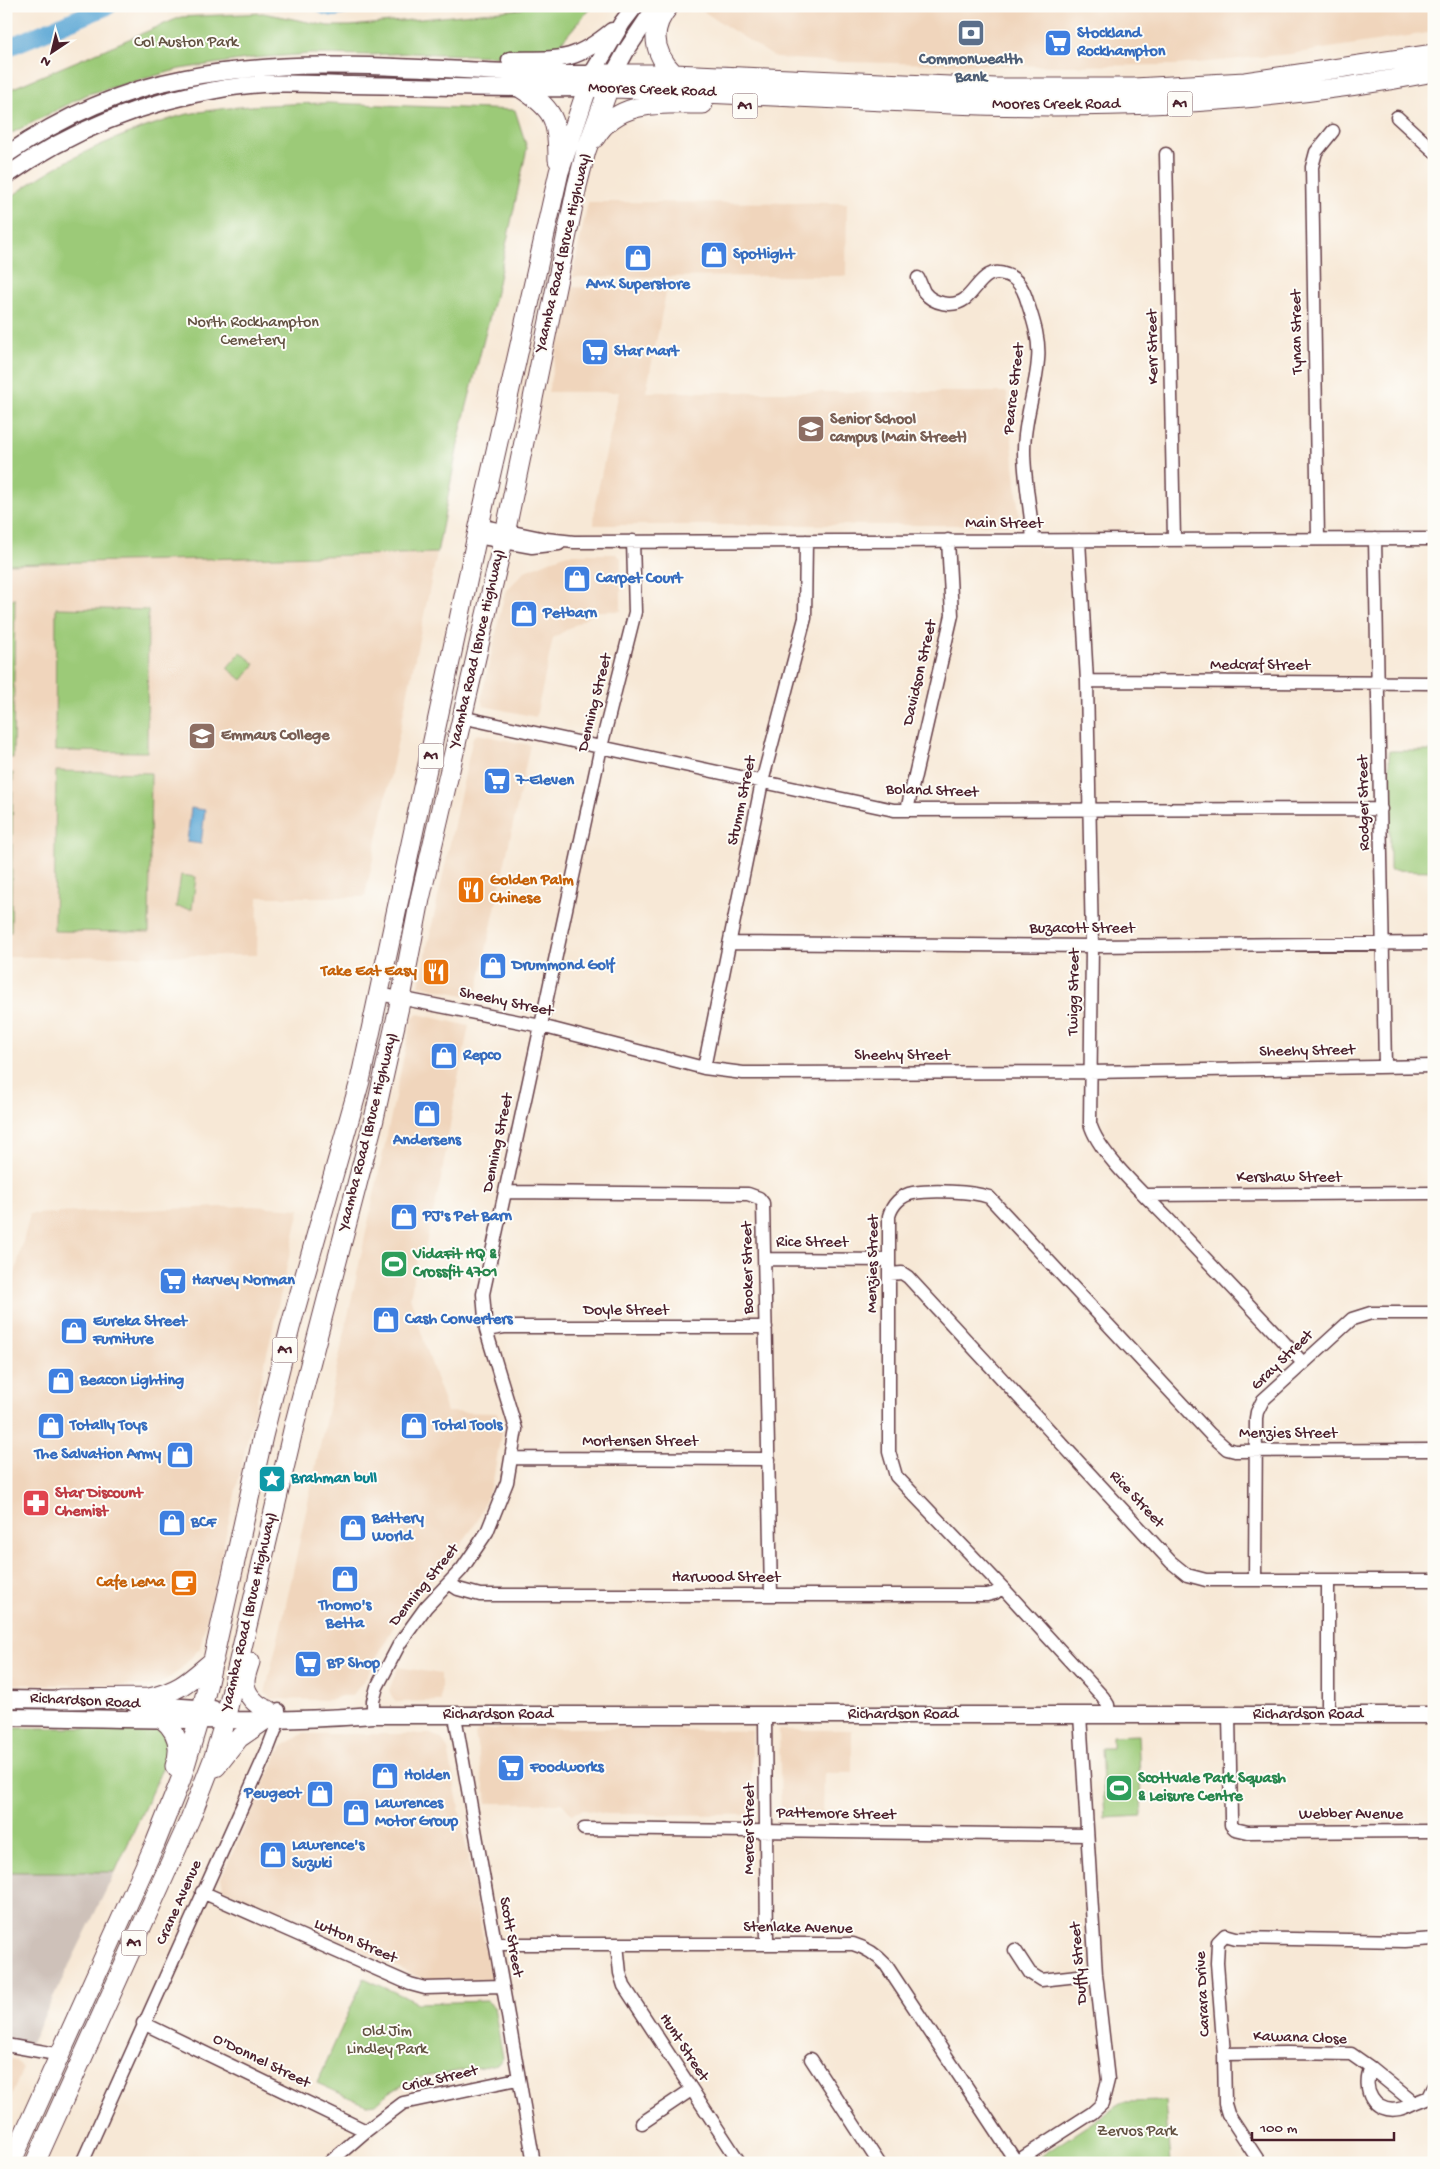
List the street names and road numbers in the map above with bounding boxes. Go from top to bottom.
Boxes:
street label: Moores Creek Road [588,79,718,103]
road number: A1 [1168,92,1192,116]
road number: A1 [732,94,758,118]
street label: Moores Creek Road [992,96,1122,115]
street label: Yaamba Road (Bruce Highway) [531,152,596,356]
street label: Tynan Street [1288,288,1308,375]
street label: Kerr Street [1144,308,1164,385]
street label: Pearce Street [1000,341,1030,437]
street label: Main Street [965,515,1044,534]
street label: Yaamba Road (Bruce Highway) [445,548,510,752]
street label: Davidson Street [899,617,943,728]
street label: Denning Street [574,651,618,755]
street label: Medcraf Street [1210,657,1312,676]
road number: A1 [418,744,444,768]
street label: Stumm Street [724,753,762,847]
street label: Rodger Street [1355,754,1375,851]
street label: Boland Street [885,781,980,803]
street label: Buzacott Street [1029,920,1136,939]
street label: Twigg Street [1065,947,1085,1037]
street label: Sheehy Street [457,984,556,1023]
street label: Yaamba Road (Bruce Highway) [335,1031,403,1235]
street label: Sheehy Street [1259,1042,1356,1062]
street label: Sheehy Street [854,1047,951,1066]
street label: Denning Street [479,1090,519,1195]
street label: Kershaw Street [1237,1169,1343,1188]
street label: Menzies Street [864,1213,884,1313]
street label: Booker Street [739,1220,759,1315]
street label: Rice Street [776,1234,849,1253]
street label: Doyle Street [583,1302,670,1321]
street label: Gray Street [1248,1326,1319,1395]
road number: A1 [272,1338,298,1362]
street label: Menzies Street [1239,1425,1339,1444]
street label: Mortensen Street [582,1433,699,1452]
street label: Rice Street [1105,1467,1169,1534]
street label: Yaamba Road (Bruce Highway) [217,1511,282,1715]
street label: Denning Street [385,1540,465,1632]
street label: Harwood Street [672,1569,782,1588]
street label: Richardson Road [29,1690,142,1714]
street label: Richardson Road [443,1706,555,1725]
street label: Richardson Road [848,1706,960,1725]
street label: Richardson Road [1253,1706,1365,1725]
street label: Mercer Street [741,1782,760,1874]
street label: Pattemore Street [775,1804,897,1826]
street label: Webber Avenue [1299,1806,1404,1825]
street label: Crane Avenue [153,1857,207,1948]
street label: Scott Street [494,1896,527,1980]
street label: Lutton Street [311,1915,401,1969]
street label: Stenlake Avenue [743,1919,854,1939]
street label: Duffy Street [1067,1920,1093,2006]
road number: A1 [122,1930,146,1956]
street label: Carara Drive [1192,1950,1216,2037]
street label: Hunt Street [654,2010,713,2087]
street label: Kawana Close [1253,2028,1348,2050]
street label: O'Donnel Street [209,2030,314,2094]
street label: Crick Street [400,2062,481,2098]

